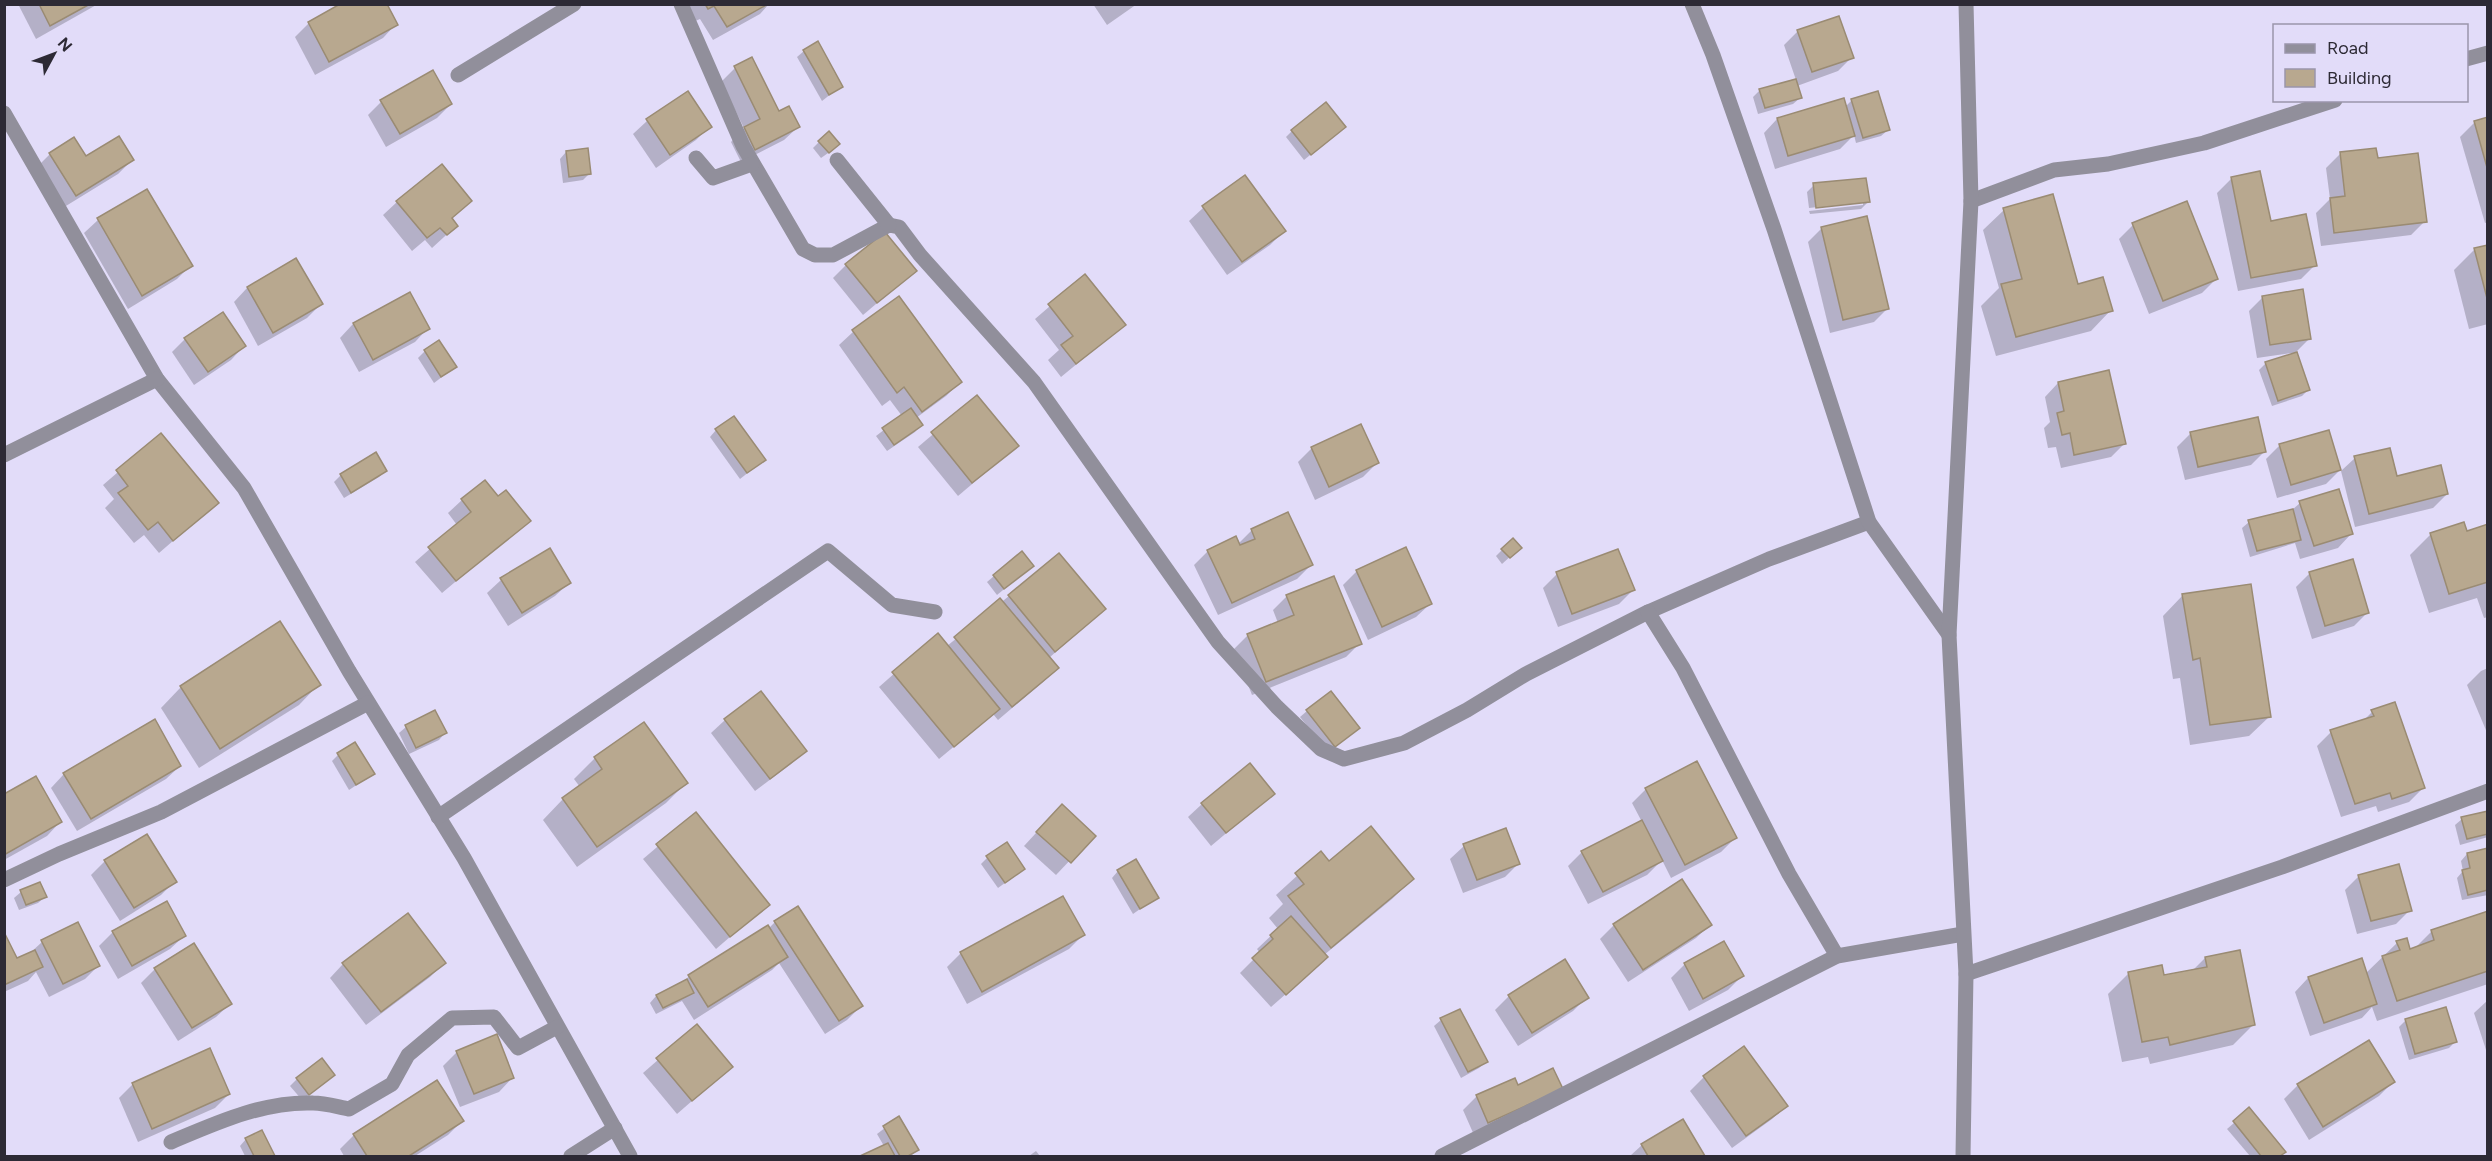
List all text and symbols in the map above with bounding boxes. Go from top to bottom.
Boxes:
north arrow [24,24,84,84]
legend [2273,24,2468,102]
text: N [54,34,76,55]
text: Road [2327,37,2368,59]
text: Building [2327,67,2392,89]

